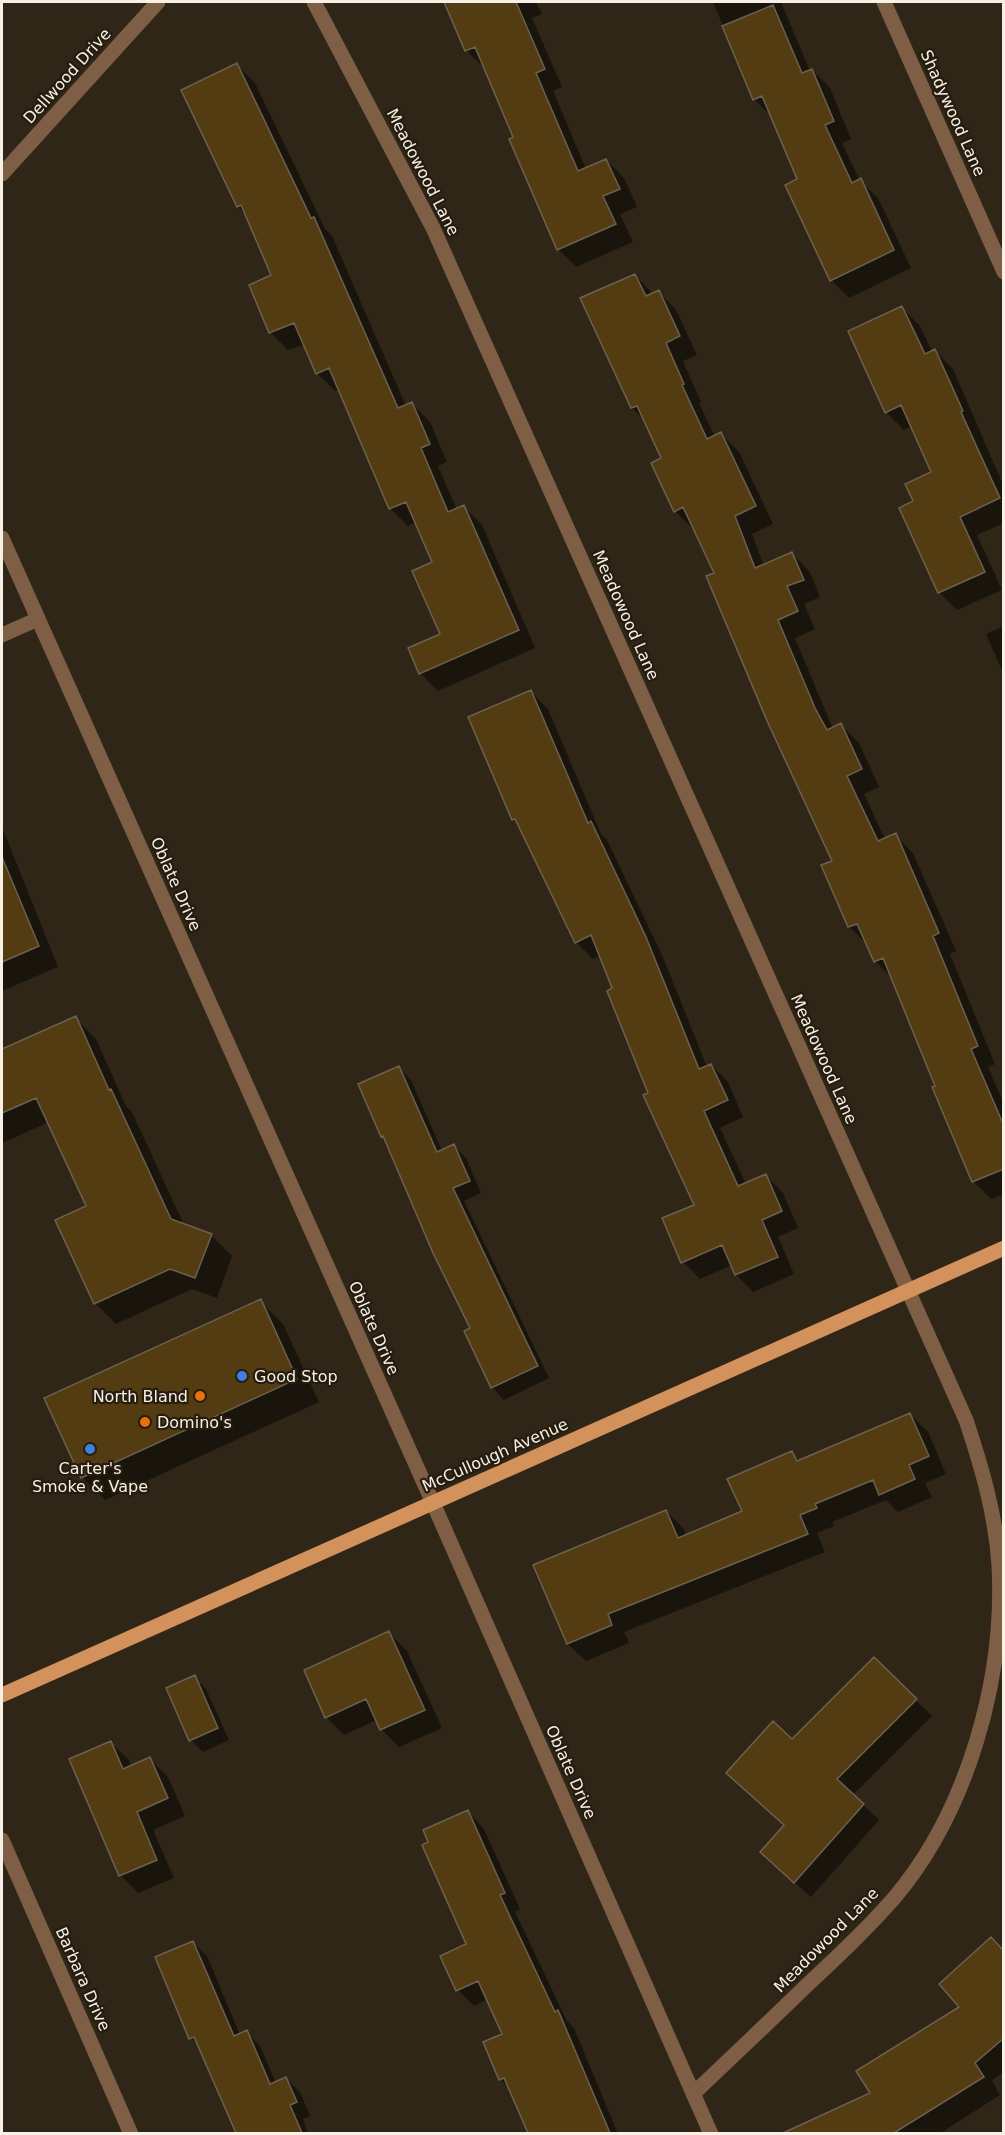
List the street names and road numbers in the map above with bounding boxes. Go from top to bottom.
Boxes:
street label: Dellwood Drive [19,24,115,128]
street label: Shadywood Lane [917,47,989,179]
street label: Meadowood Lane [383,105,463,239]
street label: Meadowood Lane [589,547,663,683]
street label: Oblate Drive [147,834,205,934]
street label: Meadowood Lane [787,991,861,1127]
street label: Oblate Drive [345,1278,403,1378]
street label: McCullough Avenue [419,1414,571,1496]
street label: Oblate Drive [542,1722,600,1822]
street label: Meadowood Lane [770,1884,882,1996]
street label: Barbara Drive [52,1924,114,2034]

